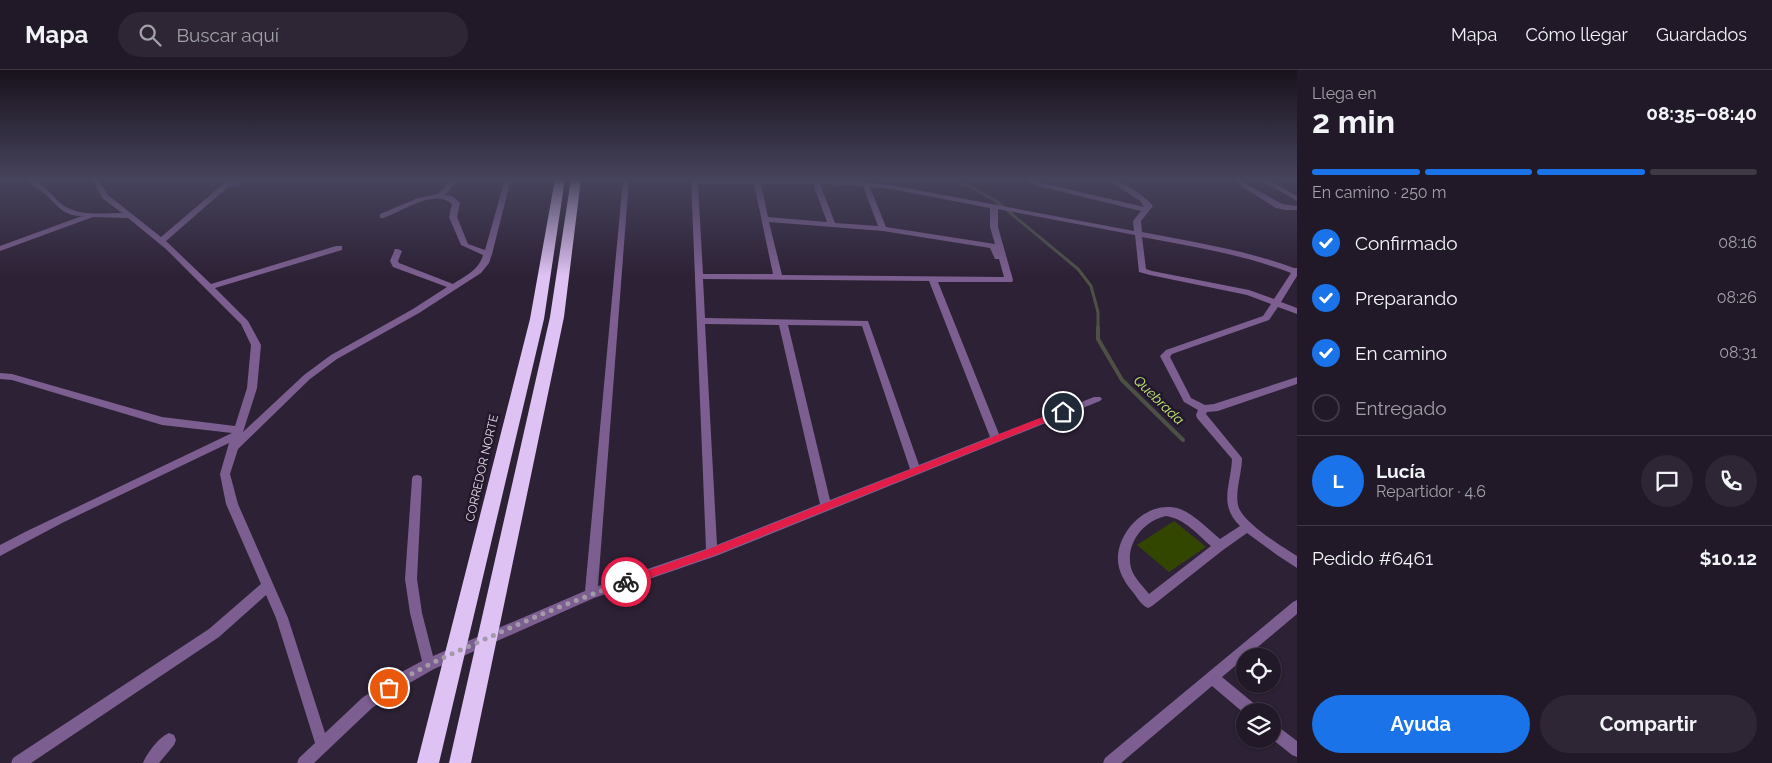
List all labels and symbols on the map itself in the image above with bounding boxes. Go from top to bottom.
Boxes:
water label: Quebrada [1131,372,1187,428]
pin [1042,391,1084,433]
street label: CORREDOR NORTE [463,413,501,523]
courier [601,557,651,607]
pin [368,667,410,709]

